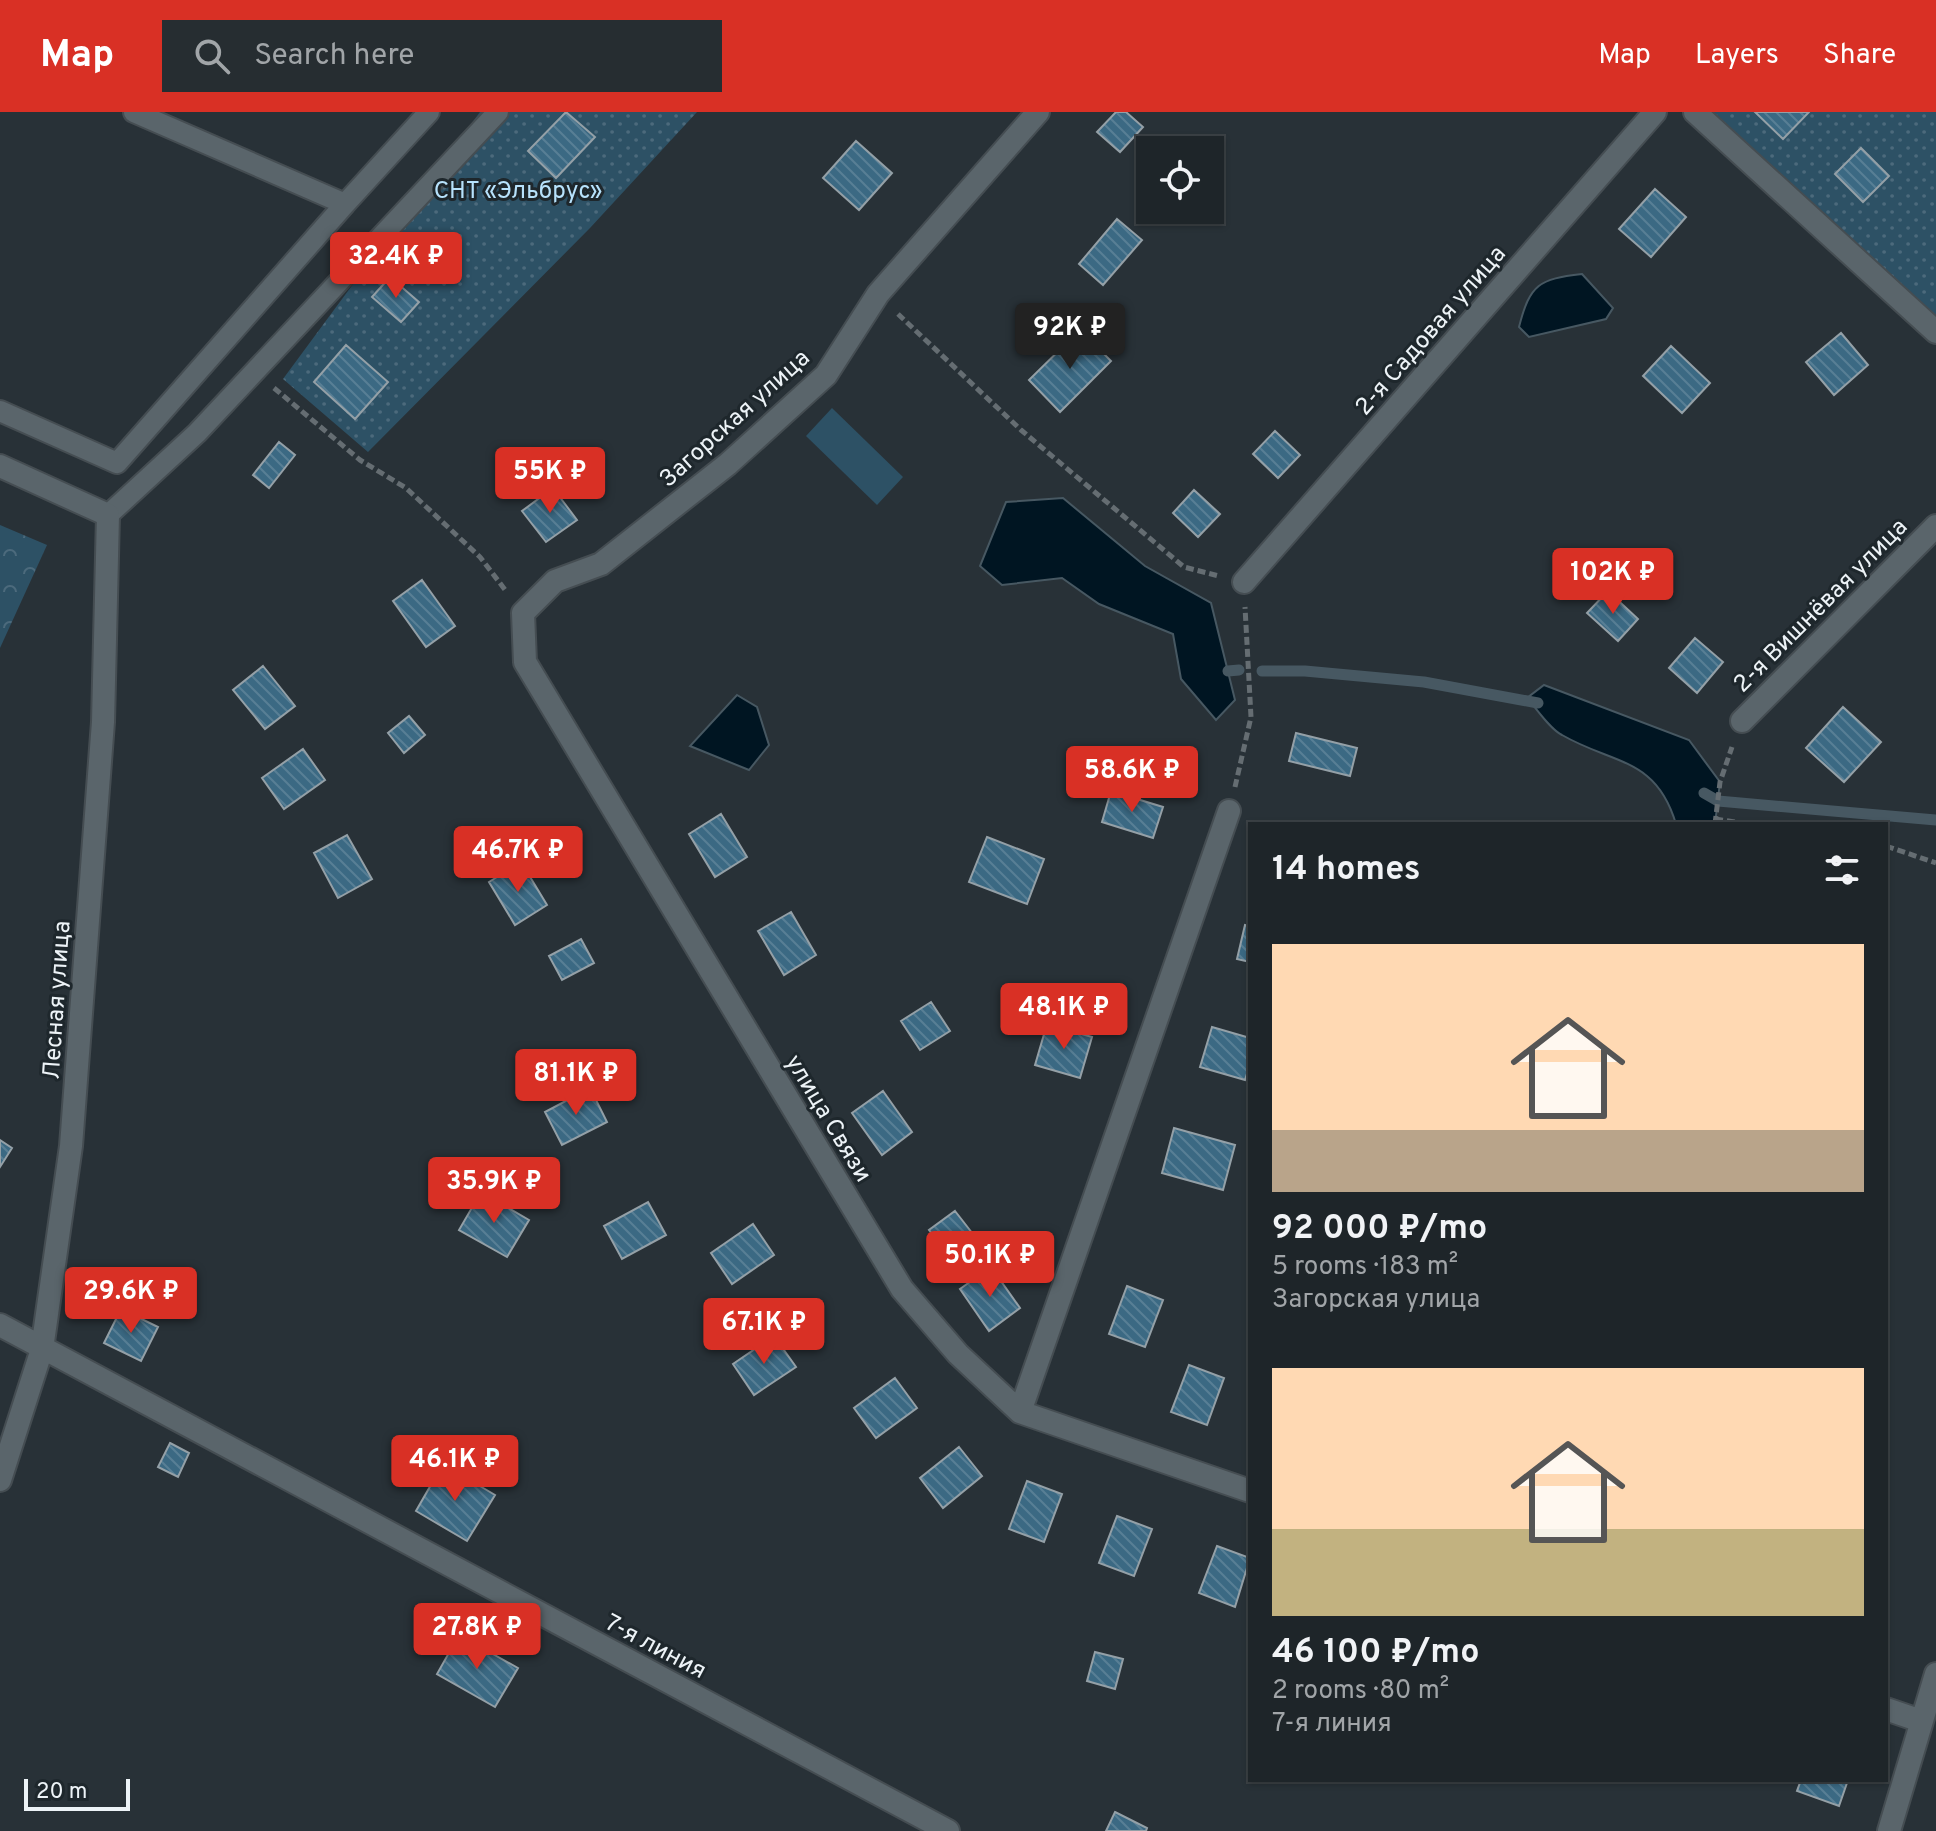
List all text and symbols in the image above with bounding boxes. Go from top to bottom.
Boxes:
search box [162,20,722,92]
text: Map [40,32,114,81]
icon: search [190,34,234,78]
text: Search here [254,38,414,75]
text: Map [1598,38,1651,74]
text: Layers [1695,38,1779,74]
text: Share [1823,38,1896,74]
map controls [1136,136,1224,224]
button: locate [1136,136,1224,224]
park label: СНТ «Эльбрус» [434,177,602,207]
pin: 32.4K ₽ [322,232,470,300]
street label: 2-я Садовая улица [1350,240,1513,422]
text: 32.4K ₽ [348,241,444,274]
pin: 92K ₽ [1014,303,1126,371]
text: 92K ₽ [1033,312,1107,345]
street label: Загорская улица [654,344,817,495]
pin: 55K ₽ [494,447,606,515]
text: 55K ₽ [513,456,587,489]
street label: 2-я Вишнёвая улица [1728,513,1915,700]
pin: 102K ₽ [1548,548,1678,616]
text: 102K ₽ [1570,557,1656,590]
pin: 58.6K ₽ [1058,746,1206,814]
text: 58.6K ₽ [1084,755,1180,788]
pin: 46.7K ₽ [444,826,592,894]
text: 46.7K ₽ [472,835,564,868]
icon: filters [1820,848,1864,892]
text: 14 homes [1272,849,1421,892]
street label: Лесная улица [37,920,79,1081]
pin: 48.1K ₽ [990,983,1138,1051]
text: 48.1K ₽ [1018,992,1110,1025]
icon: home [1496,996,1640,1140]
pin: 81.1K ₽ [502,1049,650,1117]
street label: улица Связи [777,1050,877,1188]
text: 81.1K ₽ [533,1058,619,1091]
pin: 35.9K ₽ [420,1157,568,1225]
text: 35.9K ₽ [446,1166,542,1199]
text: 92 000 ₽/mo [1272,1208,1487,1251]
pin: 50.1K ₽ [916,1231,1064,1299]
text: 50.1K ₽ [944,1240,1036,1273]
text: 5 rooms · 183 m² [1272,1251,1458,1284]
pin: 29.6K ₽ [57,1267,205,1335]
text: 29.6K ₽ [83,1276,179,1309]
text: Загорская улица [1272,1284,1480,1317]
pin: 67.1K ₽ [690,1298,838,1366]
text: 67.1K ₽ [721,1307,807,1340]
icon: home [1496,1420,1640,1564]
pin: 46.1K ₽ [381,1435,529,1503]
text: 46.1K ₽ [409,1444,501,1477]
pin: 27.8K ₽ [403,1603,551,1671]
street label: 7-я линия [599,1609,711,1687]
text: 27.8K ₽ [432,1612,522,1645]
text: 46 100 ₽/mo [1272,1632,1480,1675]
text: 2 rooms · 80 m² [1272,1675,1449,1708]
text: 7-я линия [1272,1708,1392,1741]
scale bar [24,1775,130,1811]
text: 20 m [36,1779,87,1806]

